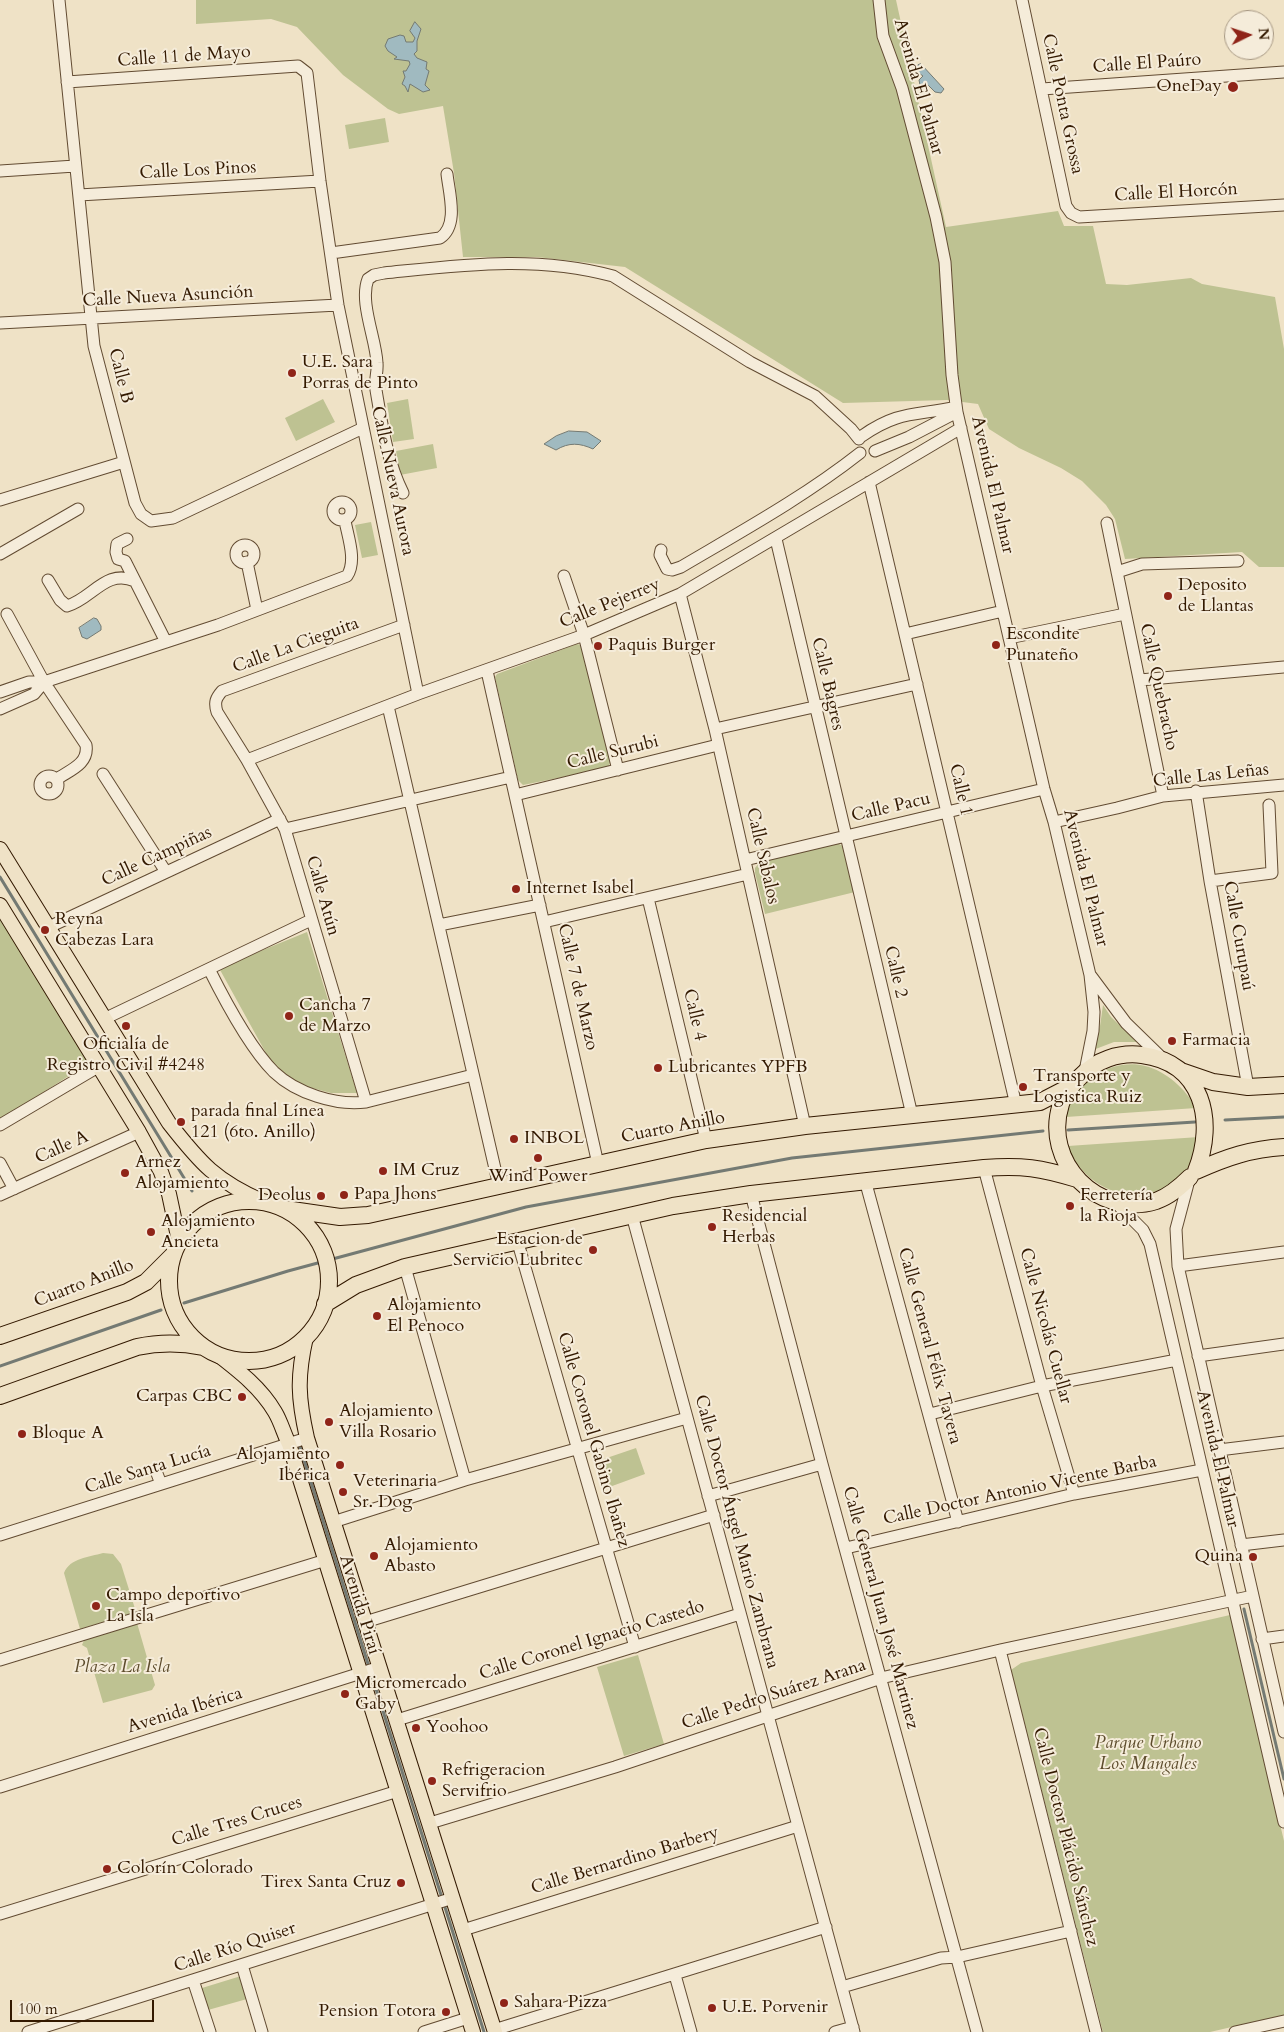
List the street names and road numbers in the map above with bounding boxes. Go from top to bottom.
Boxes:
street label: Avenida El Palmar [888,16,948,158]
street label: Calle Ponta Grossa [1037,32,1087,176]
street label: Calle 11 de Mayo [117,42,251,72]
street label: Calle El Paúro [1092,49,1202,79]
street label: Calle Los Pinos [139,157,257,185]
street label: Calle El Horcón [1114,179,1238,207]
street label: Calle Nueva Asunción [82,282,254,312]
street label: Calle B [103,346,137,406]
street label: Calle Nueva Aurora [366,404,418,558]
street label: Avenida El Palmar [966,414,1018,556]
street label: Calle Pejerrey [557,574,663,634]
street label: Calle La Cieguita [230,613,362,679]
street label: Calle Quebracho [1134,622,1182,752]
street label: Calle Bagres [806,635,848,733]
street label: Calle Surubi [565,731,661,775]
street label: Calle Las Leñas [1152,759,1270,793]
street label: Calle 1 [944,762,976,818]
street label: Calle Pacu [849,788,933,828]
street label: Calle Sabalos [740,806,784,906]
street label: Avenida El Palmar [1058,807,1112,949]
street label: Calle Campiñas [98,822,216,892]
street label: Calle Atún [300,853,344,939]
street label: Calle Curupaú [1218,879,1258,993]
street label: Calle 7 de Marzo [552,922,602,1052]
street label: Calle 2 [879,944,911,1000]
street label: Calle 4 [678,987,710,1043]
street label: Cuarto Anillo [619,1107,727,1149]
street label: Calle A [32,1127,92,1169]
street label: Calle General Félix Tavera [892,1245,966,1447]
street label: Calle Nicolás Cuellar [1014,1246,1076,1406]
street label: Cuarto Anillo [31,1255,137,1313]
street label: Calle Coronel Gabino Ibañez [552,1330,634,1550]
street label: Avenida El Palmar [1191,1388,1243,1530]
street label: Calle Doctor Ángel Mario Zambrana [689,1393,783,1671]
street label: Calle Santa Lucía [82,1441,214,1499]
street label: Calle Doctor Antonio Vicente Barba [881,1451,1159,1531]
street label: Calle General Juan José Martinez [837,1484,923,1732]
street label: Avenida Piraí [334,1553,384,1657]
street label: Calle Coronel Ignacio Castedo [477,1596,707,1686]
street label: Calle Pedro Suárez Arana [679,1655,869,1735]
street label: Avenida Ibérica [125,1683,245,1739]
street label: Calle Doctor Plácido Sánchez [1027,1725,1103,1949]
street label: Calle Tres Cruces [169,1792,305,1852]
street label: Calle Bernardino Barbery [529,1822,721,1900]
street label: Calle Río Quiser [171,1918,299,1978]

